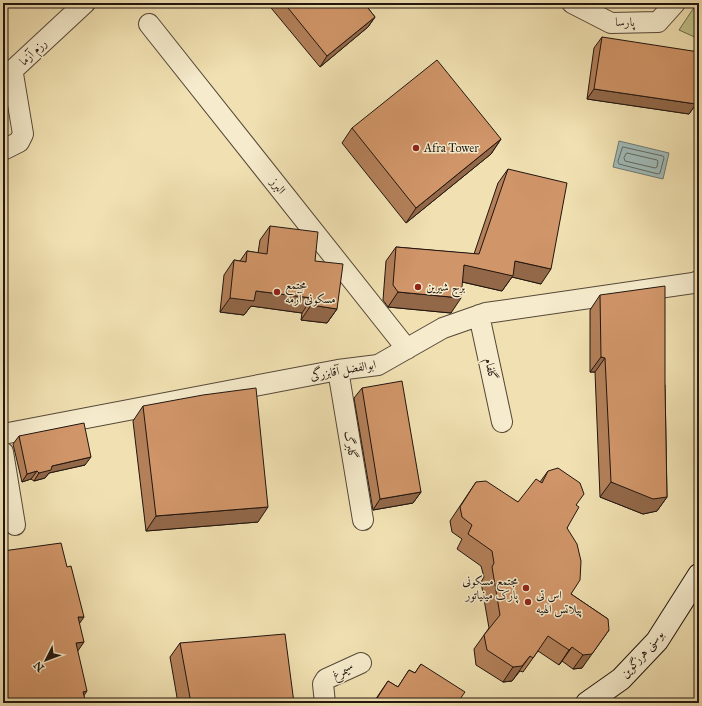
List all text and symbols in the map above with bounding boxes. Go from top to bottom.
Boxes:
street label: پارسا [615,15,635,31]
street label: رزم آزما [16,35,52,71]
place label: Afra Tower [423,141,479,155]
marker: Afra Tower [411,143,421,153]
street label: البرز [266,175,289,198]
place label: مجتمع مسکونی آرمه [285,278,336,307]
place label: برج شیرین [426,280,465,298]
marker: برج شیرین [413,282,423,292]
marker: مجتمع مسکونی آرمه [272,287,282,297]
street label: ابوالفضل آقابزرگی [309,355,378,385]
street label: گلفام [478,357,501,382]
street label: گلبرگ [341,430,361,460]
place label: مجتمع مسکونی پارک مینیاتور [462,574,519,604]
marker: مجتمع مسکونی پارک مینیاتور [521,583,531,593]
place label: اس تی پیلاتس الهیه [536,588,582,618]
marker: اس تی پیلاتس الهیه [523,597,533,607]
street label: بوسنی هرزگوین [617,627,668,682]
north arrow [26,640,66,680]
text: N [31,658,47,674]
street label: سیمرغ [330,660,358,686]

